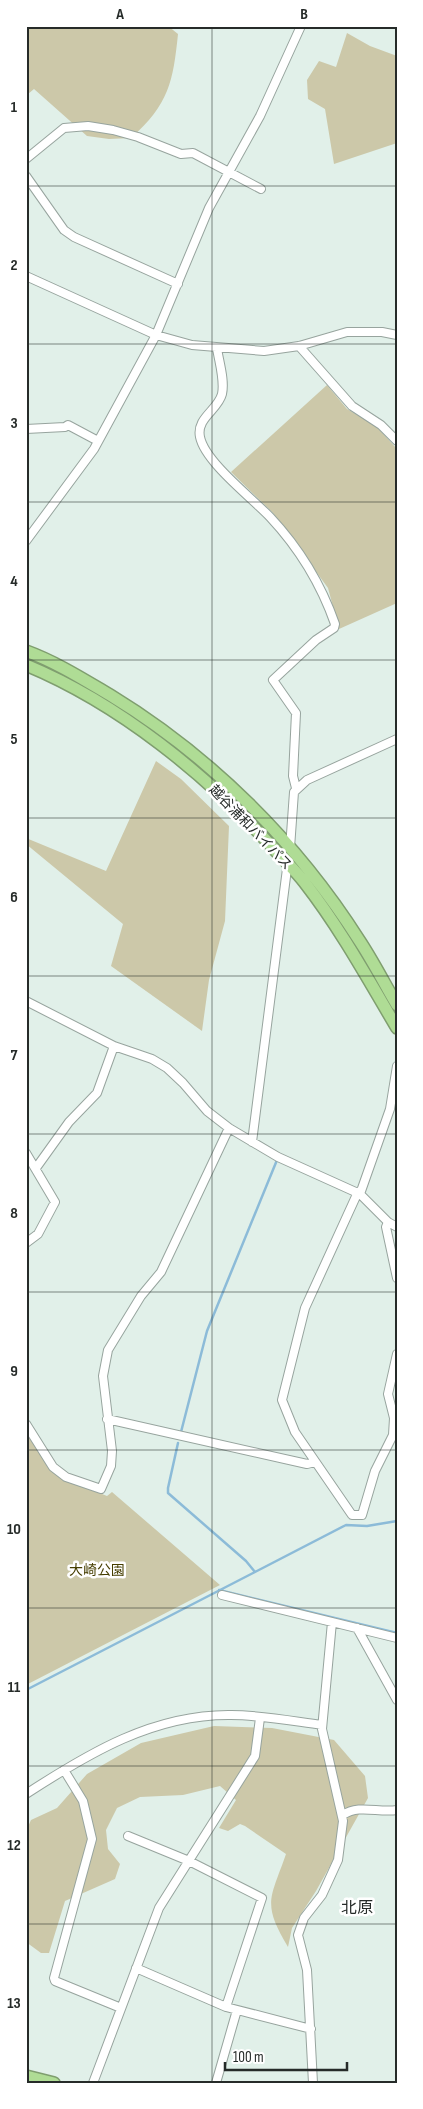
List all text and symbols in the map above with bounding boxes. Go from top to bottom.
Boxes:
text: A [115,5,124,24]
text: B [300,5,308,24]
text: 1 [11,98,18,117]
text: 2 [10,256,18,275]
text: 3 [10,414,18,433]
text: 4 [10,572,18,591]
text: 5 [10,730,18,749]
street label: 越谷浦和バイパス [206,781,296,873]
text: 6 [10,888,18,907]
text: 7 [11,1046,18,1065]
text: 8 [10,1204,18,1223]
text: 9 [10,1362,18,1381]
text: 10 [7,1520,21,1539]
park label: 大崎公園 [69,1562,125,1579]
text: 11 [8,1678,21,1697]
text: 12 [7,1836,21,1855]
district label: 北原 [341,1899,373,1918]
text: 13 [7,1994,21,2013]
scale bar [225,2039,348,2071]
text: 100 m [233,2048,264,2067]

